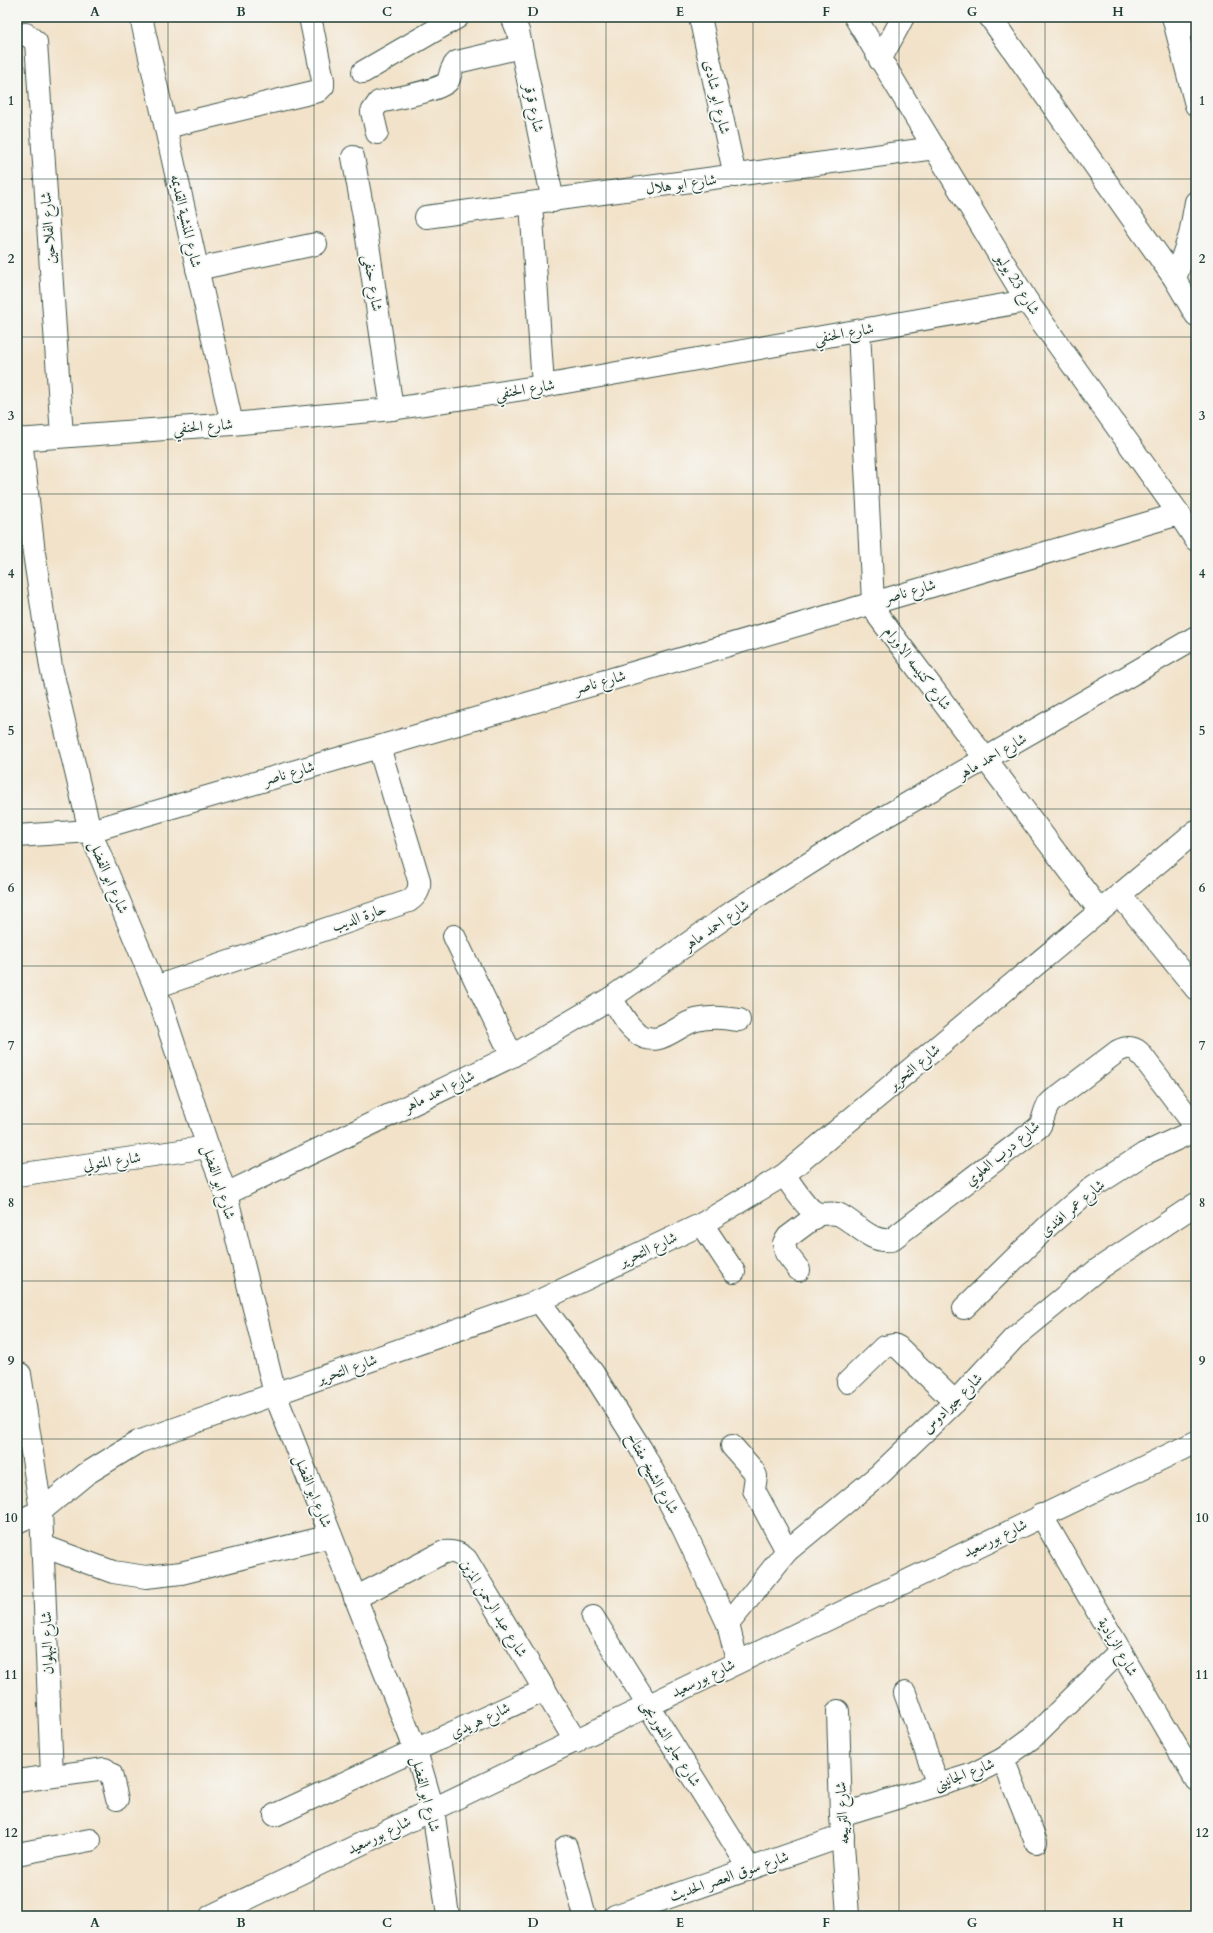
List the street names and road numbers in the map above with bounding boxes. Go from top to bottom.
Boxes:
street label: شارع ابو شادى [696,58,735,137]
street label: شارع قرقر [516,80,549,135]
street label: شارع ابو هلال [644,169,718,202]
street label: شارع المنشية القديمه [163,172,206,270]
street label: شارع الفلاحين [35,191,63,265]
street label: شارع 23 يوليو [988,248,1045,320]
street label: شارع حنفى [356,253,387,313]
street label: شارع الحنفي [813,318,876,352]
street label: شارع الحنفي [494,374,557,408]
street label: شارع الحنفي [172,414,234,442]
street label: شارع ناصر [880,574,939,611]
street label: شارع كنيسه الاورام [877,622,956,716]
street label: شارع ناصر [570,665,629,702]
street label: شارع احمد ماهر [952,728,1032,787]
street label: شارع ناصر [259,756,318,793]
street label: شارع ابو الفضل [82,837,133,918]
street label: شارع احمد ماهر [677,895,755,959]
street label: حارة الديب [329,898,389,936]
street label: شارع التحرير [882,1039,946,1098]
street label: شارع احمد ماهر [398,1065,479,1120]
street label: شارع درب العلوي [960,1116,1046,1193]
street label: شارع ابو الفضل [195,1142,240,1223]
street label: شارع المتولي [82,1147,143,1178]
street label: شارع عمر افندى [1035,1175,1111,1244]
street label: شارع التحرير [614,1227,682,1275]
street label: شارع التحرير [312,1349,381,1392]
street label: شارع جيرادوس [917,1368,989,1440]
street label: شارع الشيخ مفتاح [619,1429,684,1519]
street label: شارع ابو الفضل [286,1451,337,1532]
street label: شارع بورسعيد [960,1514,1032,1565]
street label: شارع عبد الرحمن المزين [453,1555,532,1663]
street label: شارع البهلوان [36,1611,61,1675]
street label: شارع الزيادية [1091,1614,1143,1681]
street label: شارع بورسعيد [668,1654,740,1705]
street label: شارع جابر الشوربجى [634,1696,706,1792]
street label: شارع هريدي [447,1697,515,1745]
street label: شارع الجانينى [931,1753,998,1797]
street label: شارع ابو الفضل [404,1754,445,1835]
street label: شارع التربيعه [830,1781,857,1845]
street label: شارع بورسعيد [344,1811,416,1862]
street label: شارع سوق العصر الحديث [667,1846,792,1909]

